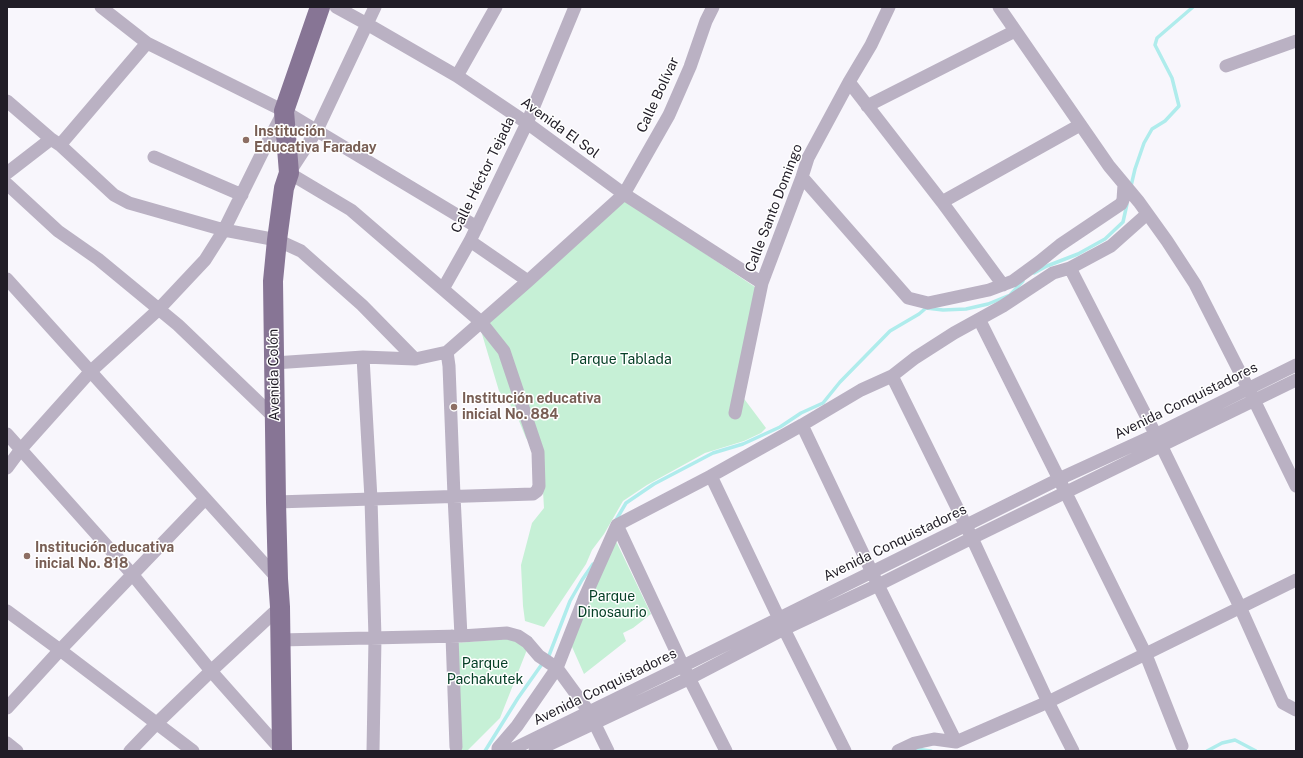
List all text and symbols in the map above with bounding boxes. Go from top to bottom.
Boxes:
street label: Calle Bolívar [633,54,683,136]
street label: Avenida El Sol [518,94,602,162]
street label: Calle Héctor Tejada [448,114,518,236]
place label: Institución Educativa Faraday [254,124,377,156]
marker: Institución Educativa Faraday [241,135,251,145]
street label: Calle Santo Domingo [742,142,806,274]
street label: Avenida Colón [265,329,283,421]
park label: Parque Tablada [570,352,672,368]
street label: Avenida Conquistadores [1112,359,1260,443]
place label: Institución educativa inicial No. 884 [462,391,601,424]
marker: Institución educativa inicial No. 884 [449,402,459,412]
street label: Avenida Conquistadores [821,501,969,585]
place label: Institución educativa inicial No. 818 [35,540,174,572]
marker: Institución educativa inicial No. 818 [22,551,32,561]
park label: Parque Dinosaurio [577,589,647,622]
street label: Avenida Conquistadores [531,645,679,729]
park label: Parque Pachakutek [447,656,523,688]

